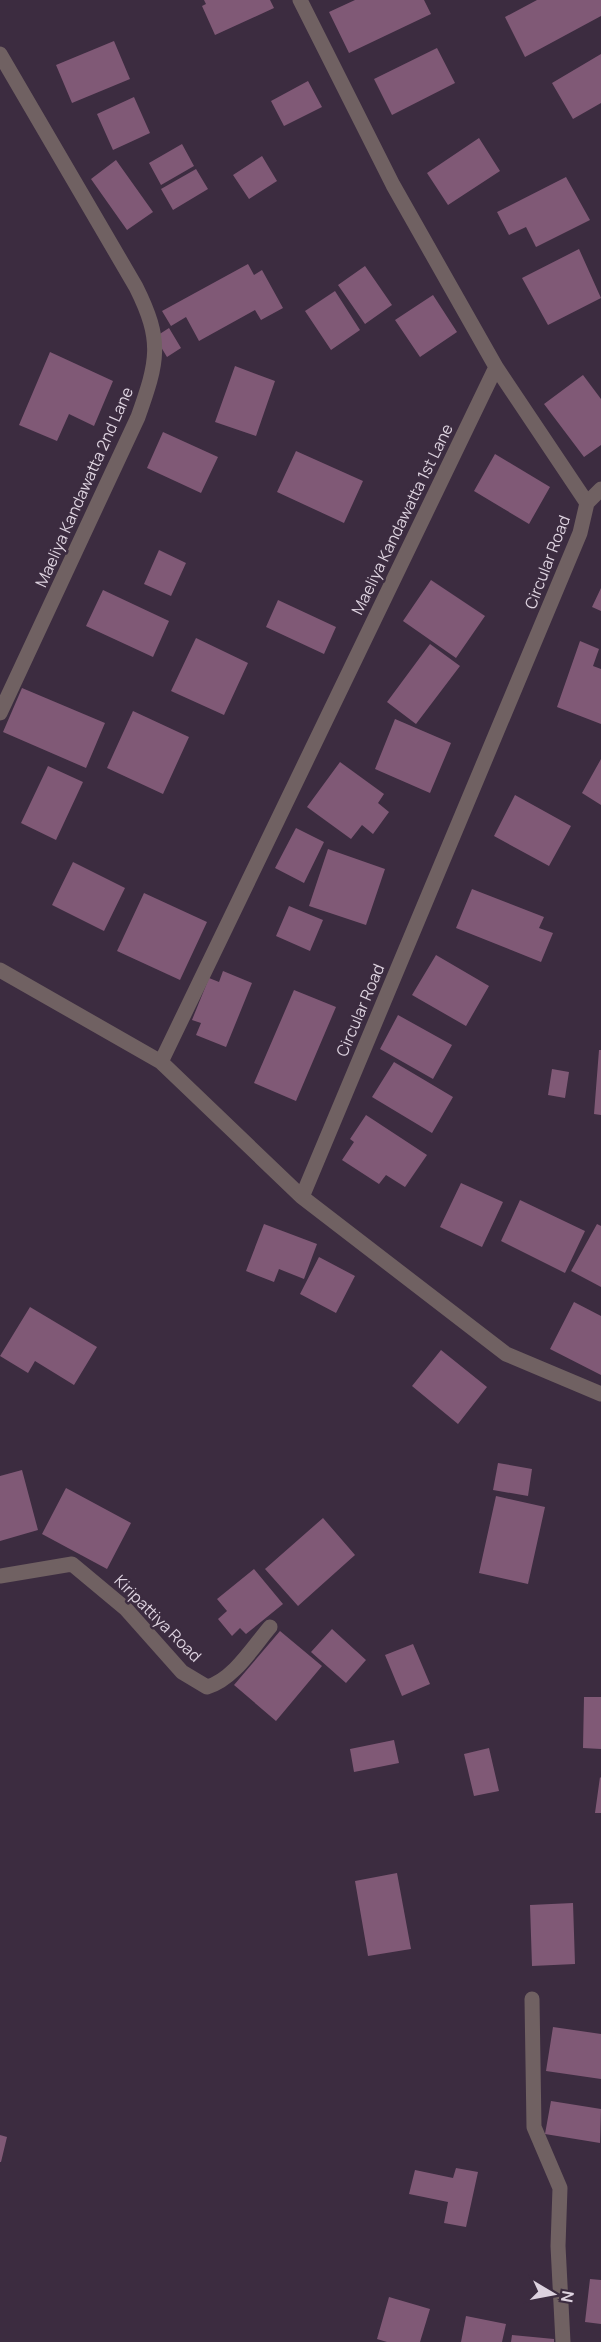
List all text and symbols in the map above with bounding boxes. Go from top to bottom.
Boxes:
street label: Maeliya Kandawatta 2nd Lane [30,383,138,591]
street label: Maeliya Kandawatta 1st Lane [346,420,458,618]
street label: Circular Road [519,512,575,612]
street label: Circular Road [331,960,389,1060]
street label: Kiripattiya Road [110,1570,206,1666]
north arrow [523,2264,583,2324]
text: N [556,2289,580,2304]

